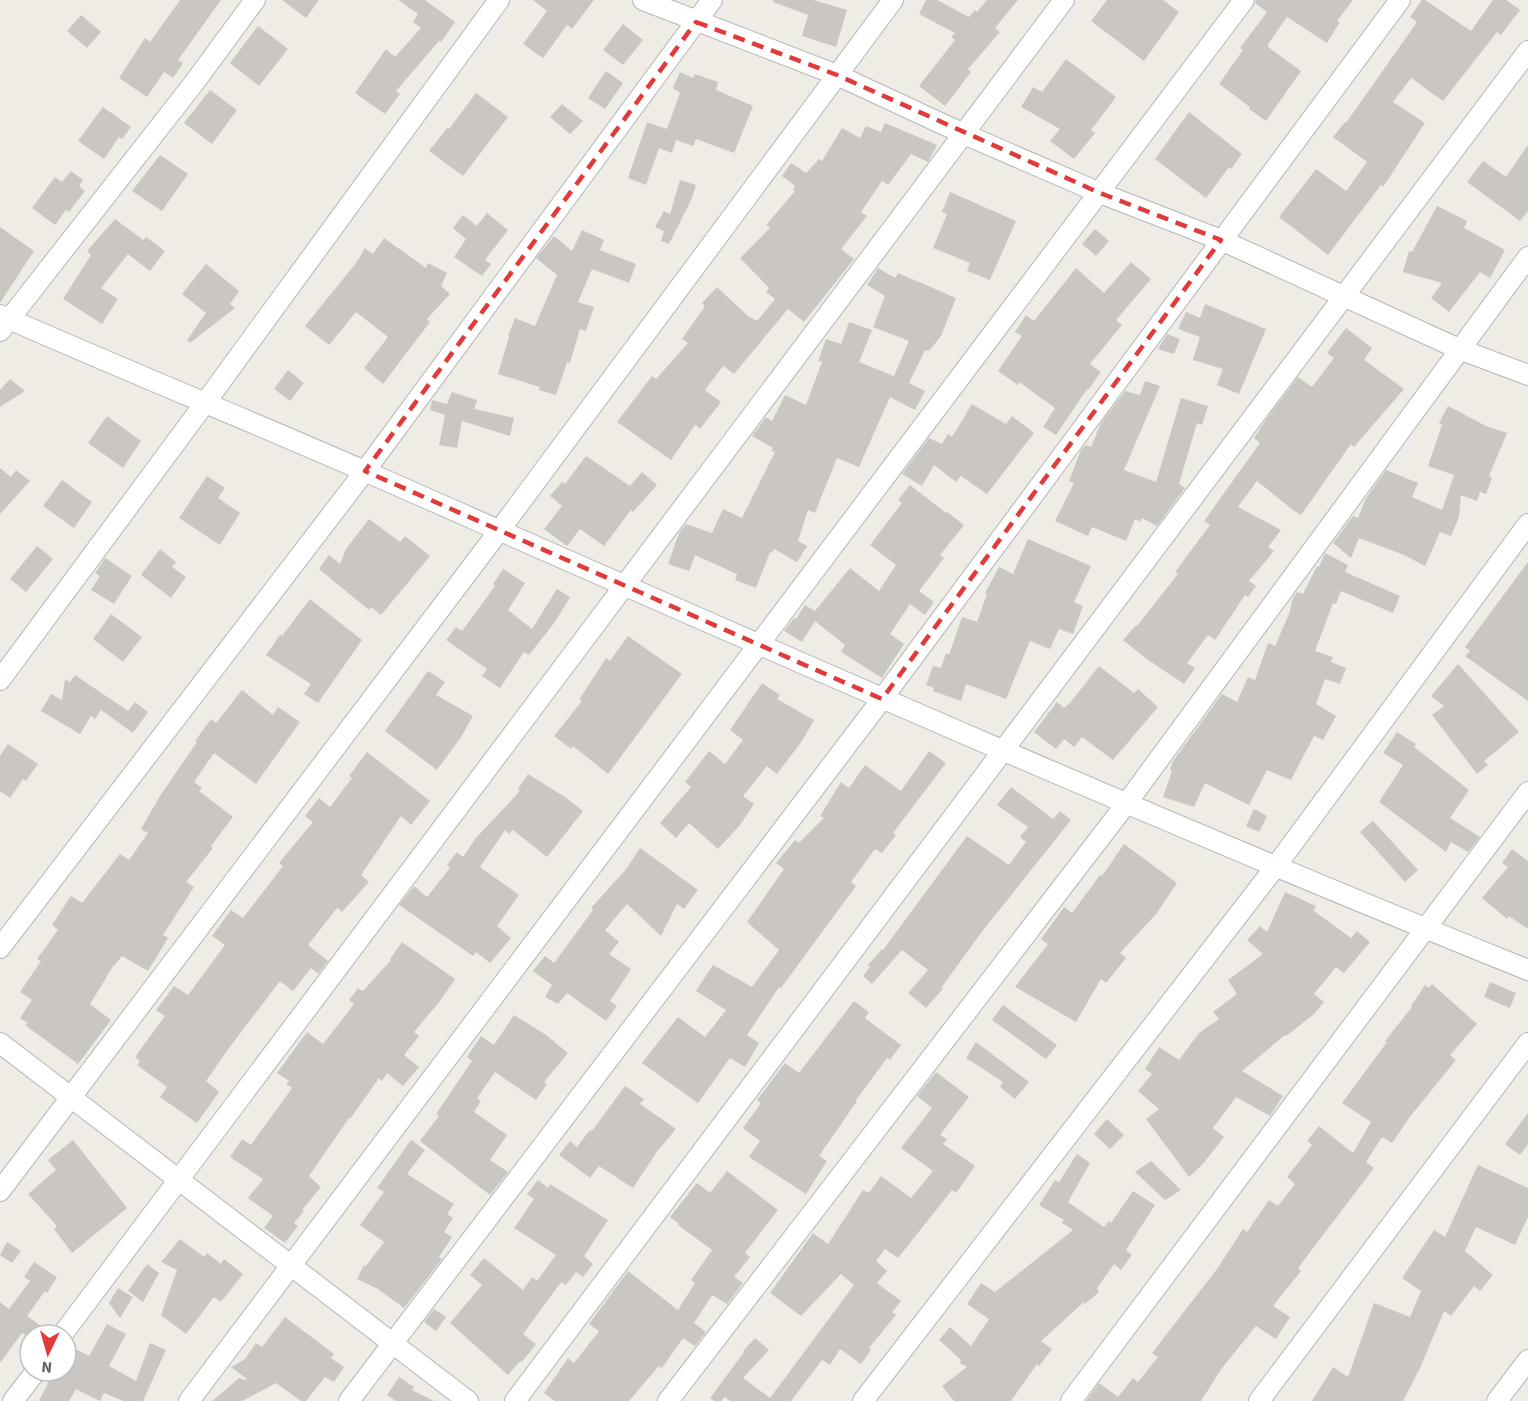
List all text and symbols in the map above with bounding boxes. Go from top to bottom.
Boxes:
north arrow [18,1323,78,1383]
text: N [41,1356,53,1378]

